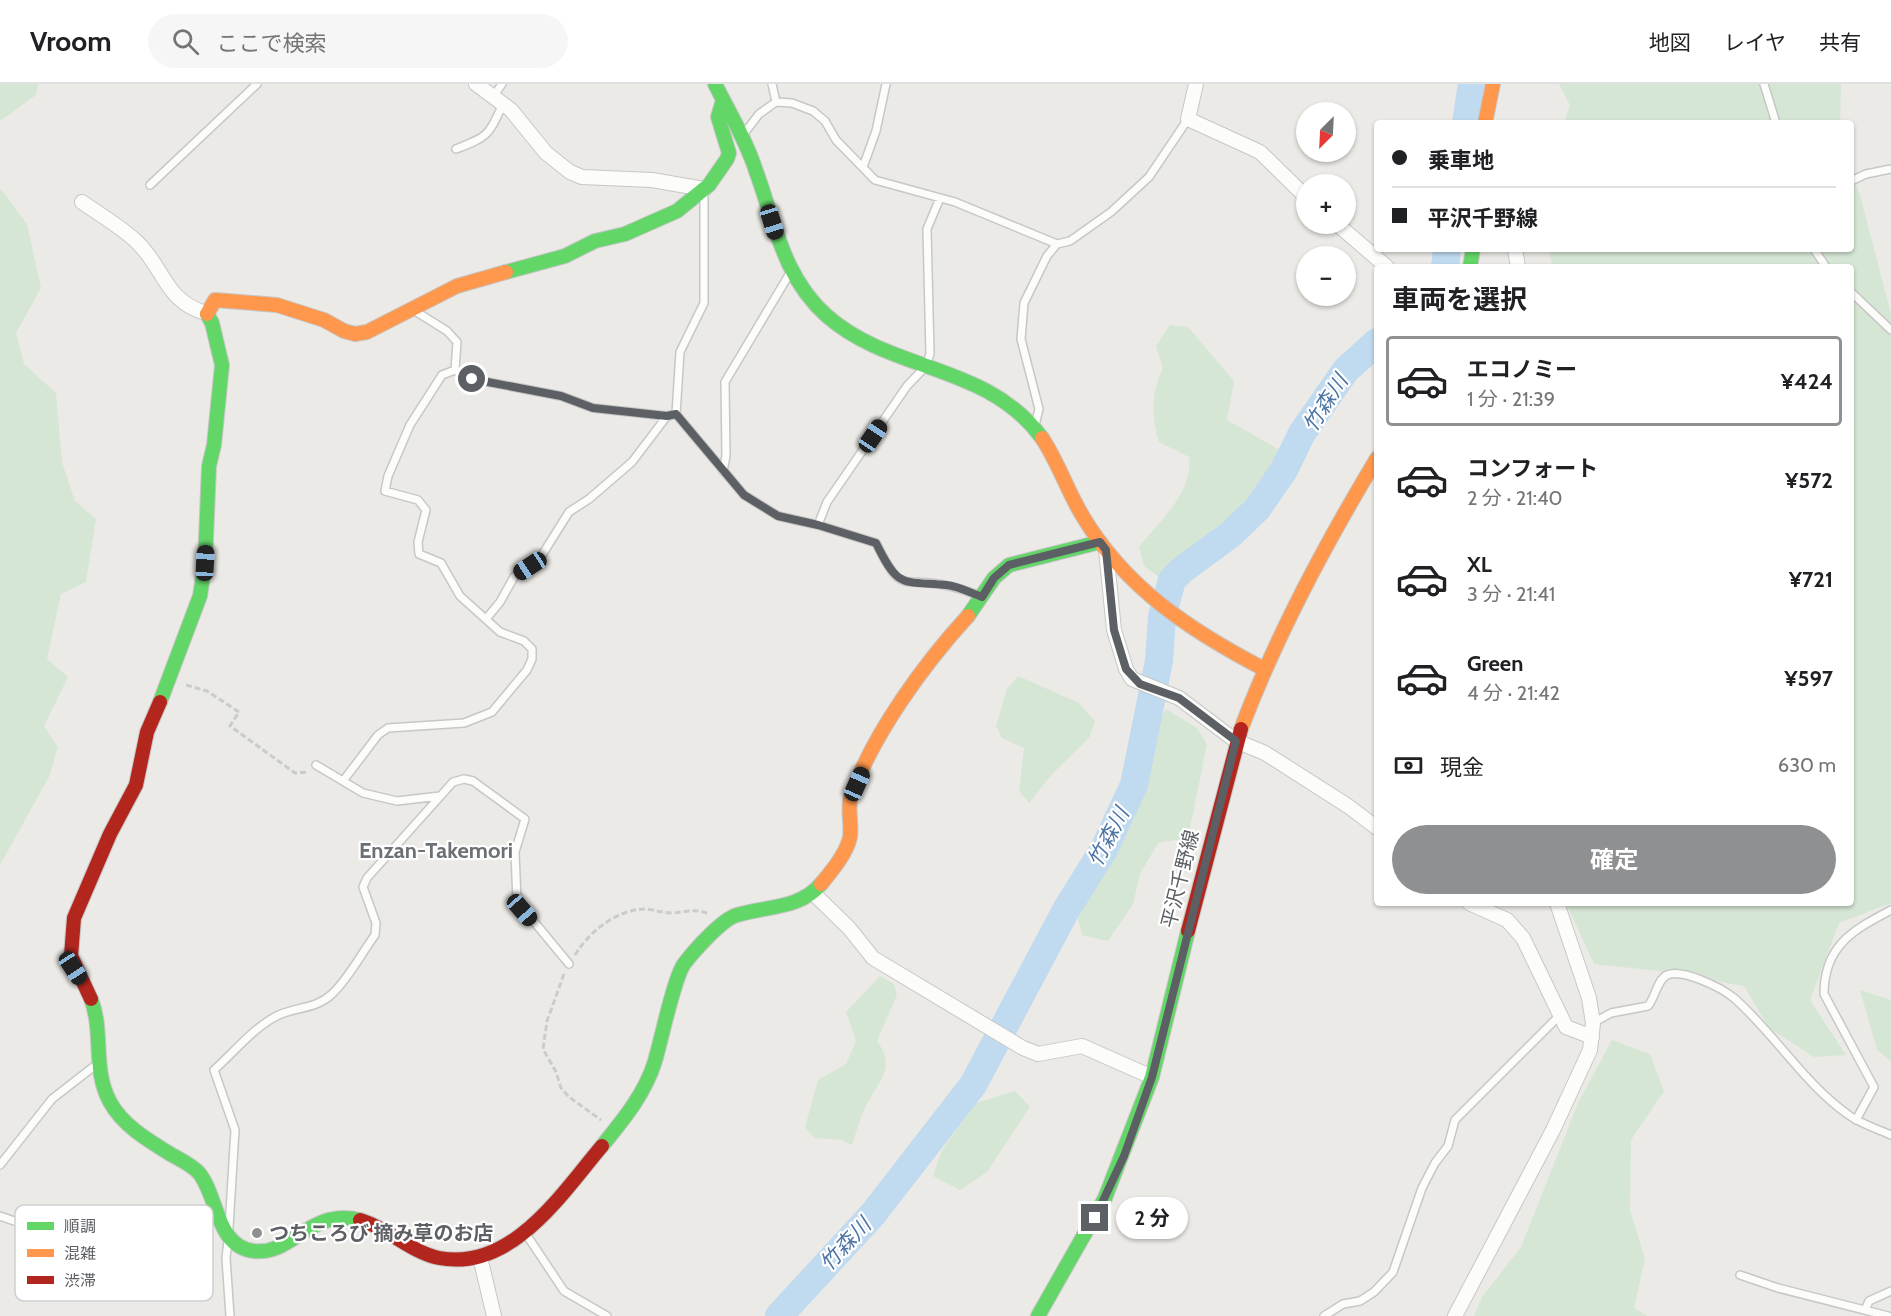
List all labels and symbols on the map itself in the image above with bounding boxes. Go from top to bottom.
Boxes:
north arrow [1296,102,1356,162]
car [758,202,786,242]
route start [458,365,485,392]
water label: 竹森川 [1297,368,1354,436]
car [855,416,891,456]
car [195,545,215,581]
car [510,549,550,583]
car [841,764,873,804]
water label: 竹森川 [1082,802,1135,871]
street label: 平沢千野線 [1156,828,1204,930]
district label: Enzan-Takemori [359,837,513,864]
car [503,891,541,929]
car [56,948,90,988]
callout: 2 分 [1116,1197,1188,1239]
route end [1081,1204,1108,1231]
legend [15,1205,213,1301]
water label: 竹森川 [814,1211,877,1276]
text: 順調 [64,1217,96,1236]
place label: つちころび 摘み草のお店 [269,1221,494,1245]
marker: つちころび 摘み草のお店 [250,1226,264,1240]
text: 混雑 [64,1244,96,1263]
text: 渋滞 [64,1271,96,1290]

